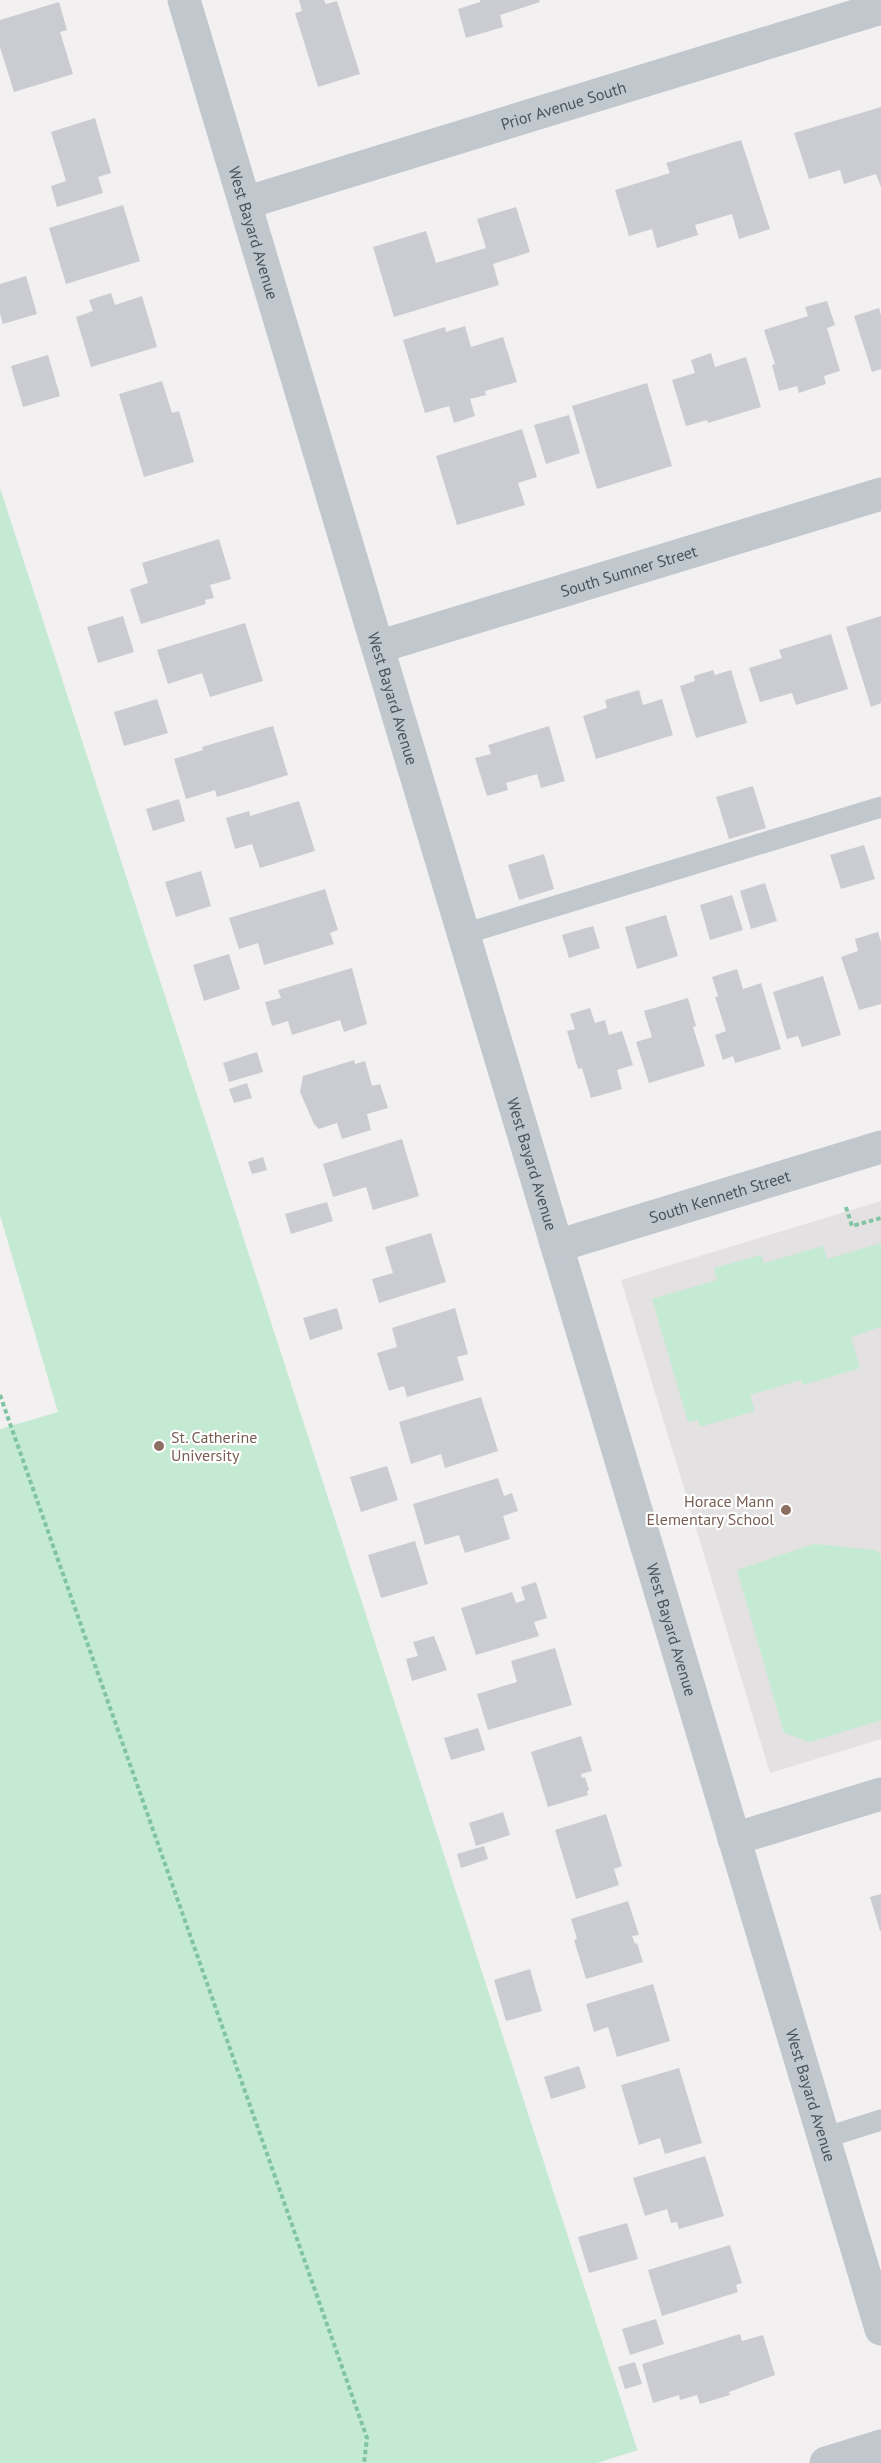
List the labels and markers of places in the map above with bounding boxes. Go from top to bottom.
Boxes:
place label: St. Catherine University [171,1427,257,1465]
marker: St. Catherine University [152,1439,166,1453]
place label: Horace Mann Elementary School [647,1491,774,1529]
marker: Horace Mann Elementary School [779,1503,793,1517]

